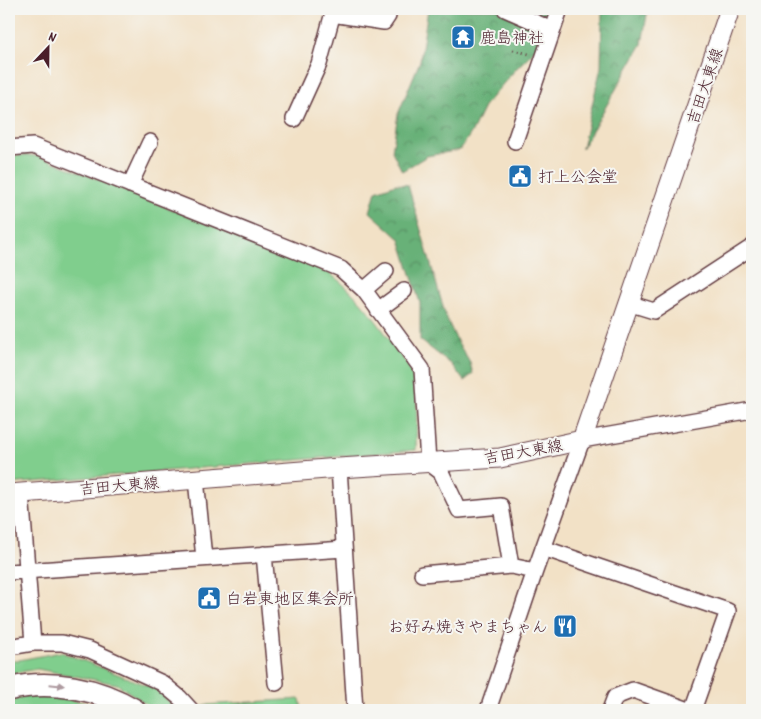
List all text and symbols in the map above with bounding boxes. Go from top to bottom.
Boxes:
north arrow [22,22,72,72]
temple icon: 鹿島神社 [450,24,476,50]
text: N [45,27,59,48]
place label: 鹿島神社 [480,28,544,51]
street label: 吉田大東線 [682,45,730,128]
public building icon: 打上公会堂 [507,163,533,189]
place label: 打上公会堂 [538,167,618,190]
street label: 吉田大東線 [482,435,565,472]
street label: 吉田大東線 [78,473,160,502]
public building icon: 白岩東地区集会所 [196,585,222,611]
place label: 白岩東地区集会所 [226,589,354,612]
restaurant icon: お好み焼きやまちゃん [552,613,578,639]
place label: お好み焼きやまちゃん [388,617,548,640]
one-way arrow [49,682,65,690]

